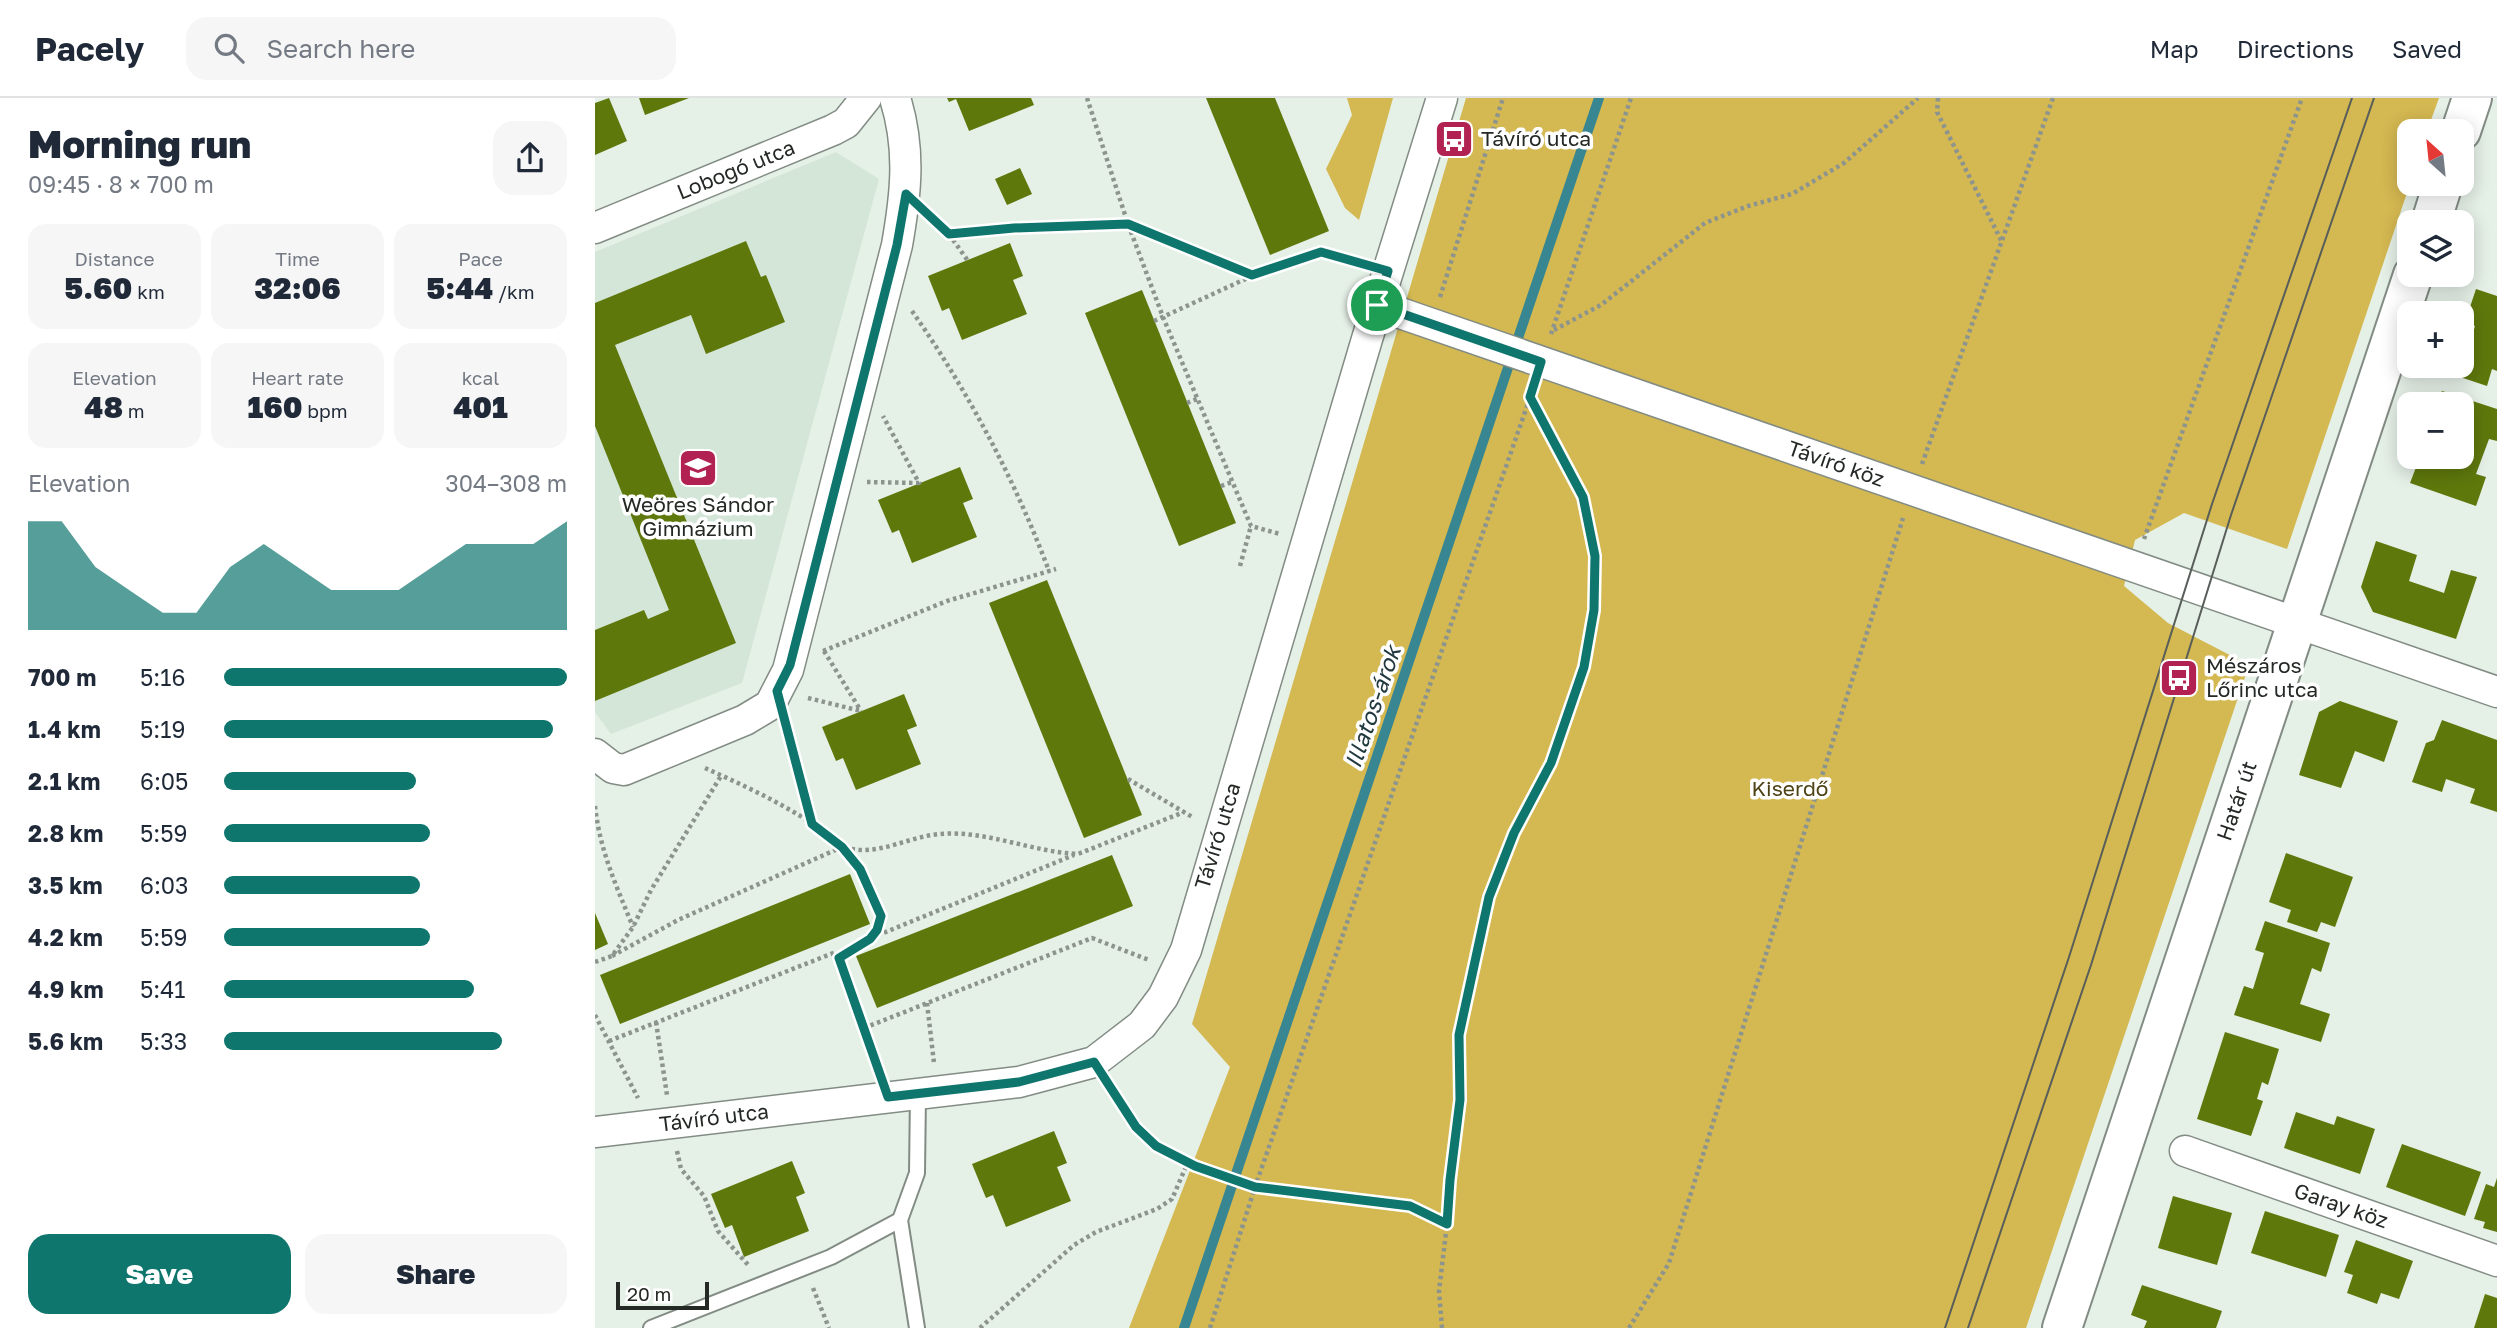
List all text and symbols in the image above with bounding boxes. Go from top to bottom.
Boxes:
search box [186,17,676,80]
text: Pacely [35,29,144,68]
icon: search [210,29,248,67]
text: Search here [266,33,415,64]
text: Map [2150,34,2199,63]
text: Directions [2237,34,2354,63]
text: Saved [2392,34,2462,63]
bus stop icon: Távíró utca [1433,118,1475,160]
north arrow [2397,119,2475,196]
map controls [2397,119,2474,469]
text: Morning run [28,121,251,166]
button: share [493,121,567,195]
place label: Távíró utca [1481,125,1591,151]
street label: Lobogó utca [673,134,798,205]
text: 09:45 · 8 × 700 m [28,170,214,198]
button: layers [2397,210,2474,287]
text: Distance [75,247,154,270]
text: Time [275,247,320,270]
text: Pace [458,247,503,270]
text: 5.60 [64,270,132,306]
text: 32:06 [254,270,341,306]
text: 5:44 [426,270,493,306]
pin [1347,275,1407,335]
text: km [132,280,165,303]
text: /km [493,280,535,303]
icon: arrive [1358,286,1396,324]
button: + [2397,301,2474,378]
text: Elevation [72,366,157,389]
text: Heart rate [251,366,344,389]
text: kcal [462,366,499,389]
text: 48 [84,389,123,425]
text: 160 [247,389,303,425]
text: 401 [453,389,508,425]
button: − [2397,392,2474,469]
text: m [123,399,145,422]
text: bpm [303,399,348,422]
street label: Távíró köz [1785,434,1888,492]
school or university icon: Weöres Sándor Gimnázium [677,447,719,489]
text: Elevation [28,469,130,497]
text: 304–308 m [445,469,567,497]
place label: Weöres Sándor Gimnázium [622,491,774,541]
water label: Illatos-árok [1338,640,1407,771]
place label: Mészáros Lőrinc utca [2206,652,2318,702]
bus stop icon: Mészáros Lőrinc utca [2158,657,2200,699]
text: 700 m [28,663,96,691]
text: 5:16 [140,663,185,691]
text: 1.4 km [28,715,101,743]
text: 5:19 [140,715,185,743]
street label: Határ út [2210,757,2262,844]
text: 2.1 km [28,767,100,795]
text: 6:05 [140,767,188,795]
park label: Kiserdő [1752,775,1829,801]
street label: Távíró utca [1188,779,1246,892]
text: 2.8 km [28,819,103,847]
text: 5:59 [140,819,188,847]
text: 3.5 km [28,871,103,899]
text: 6:03 [140,871,189,899]
text: 4.2 km [28,923,103,951]
text: 5:59 [140,923,188,951]
text: 4.9 km [28,975,104,1003]
text: 5:41 [140,975,185,1003]
text: 5.6 km [28,1027,103,1055]
text: 5:33 [140,1027,187,1055]
street label: Távíró utca [658,1097,770,1137]
street label: Garay köz [2291,1177,2392,1233]
button: Save [28,1234,291,1314]
button: Share [305,1234,567,1314]
scale bar [616,1279,709,1311]
text: 20 m [627,1282,671,1305]

